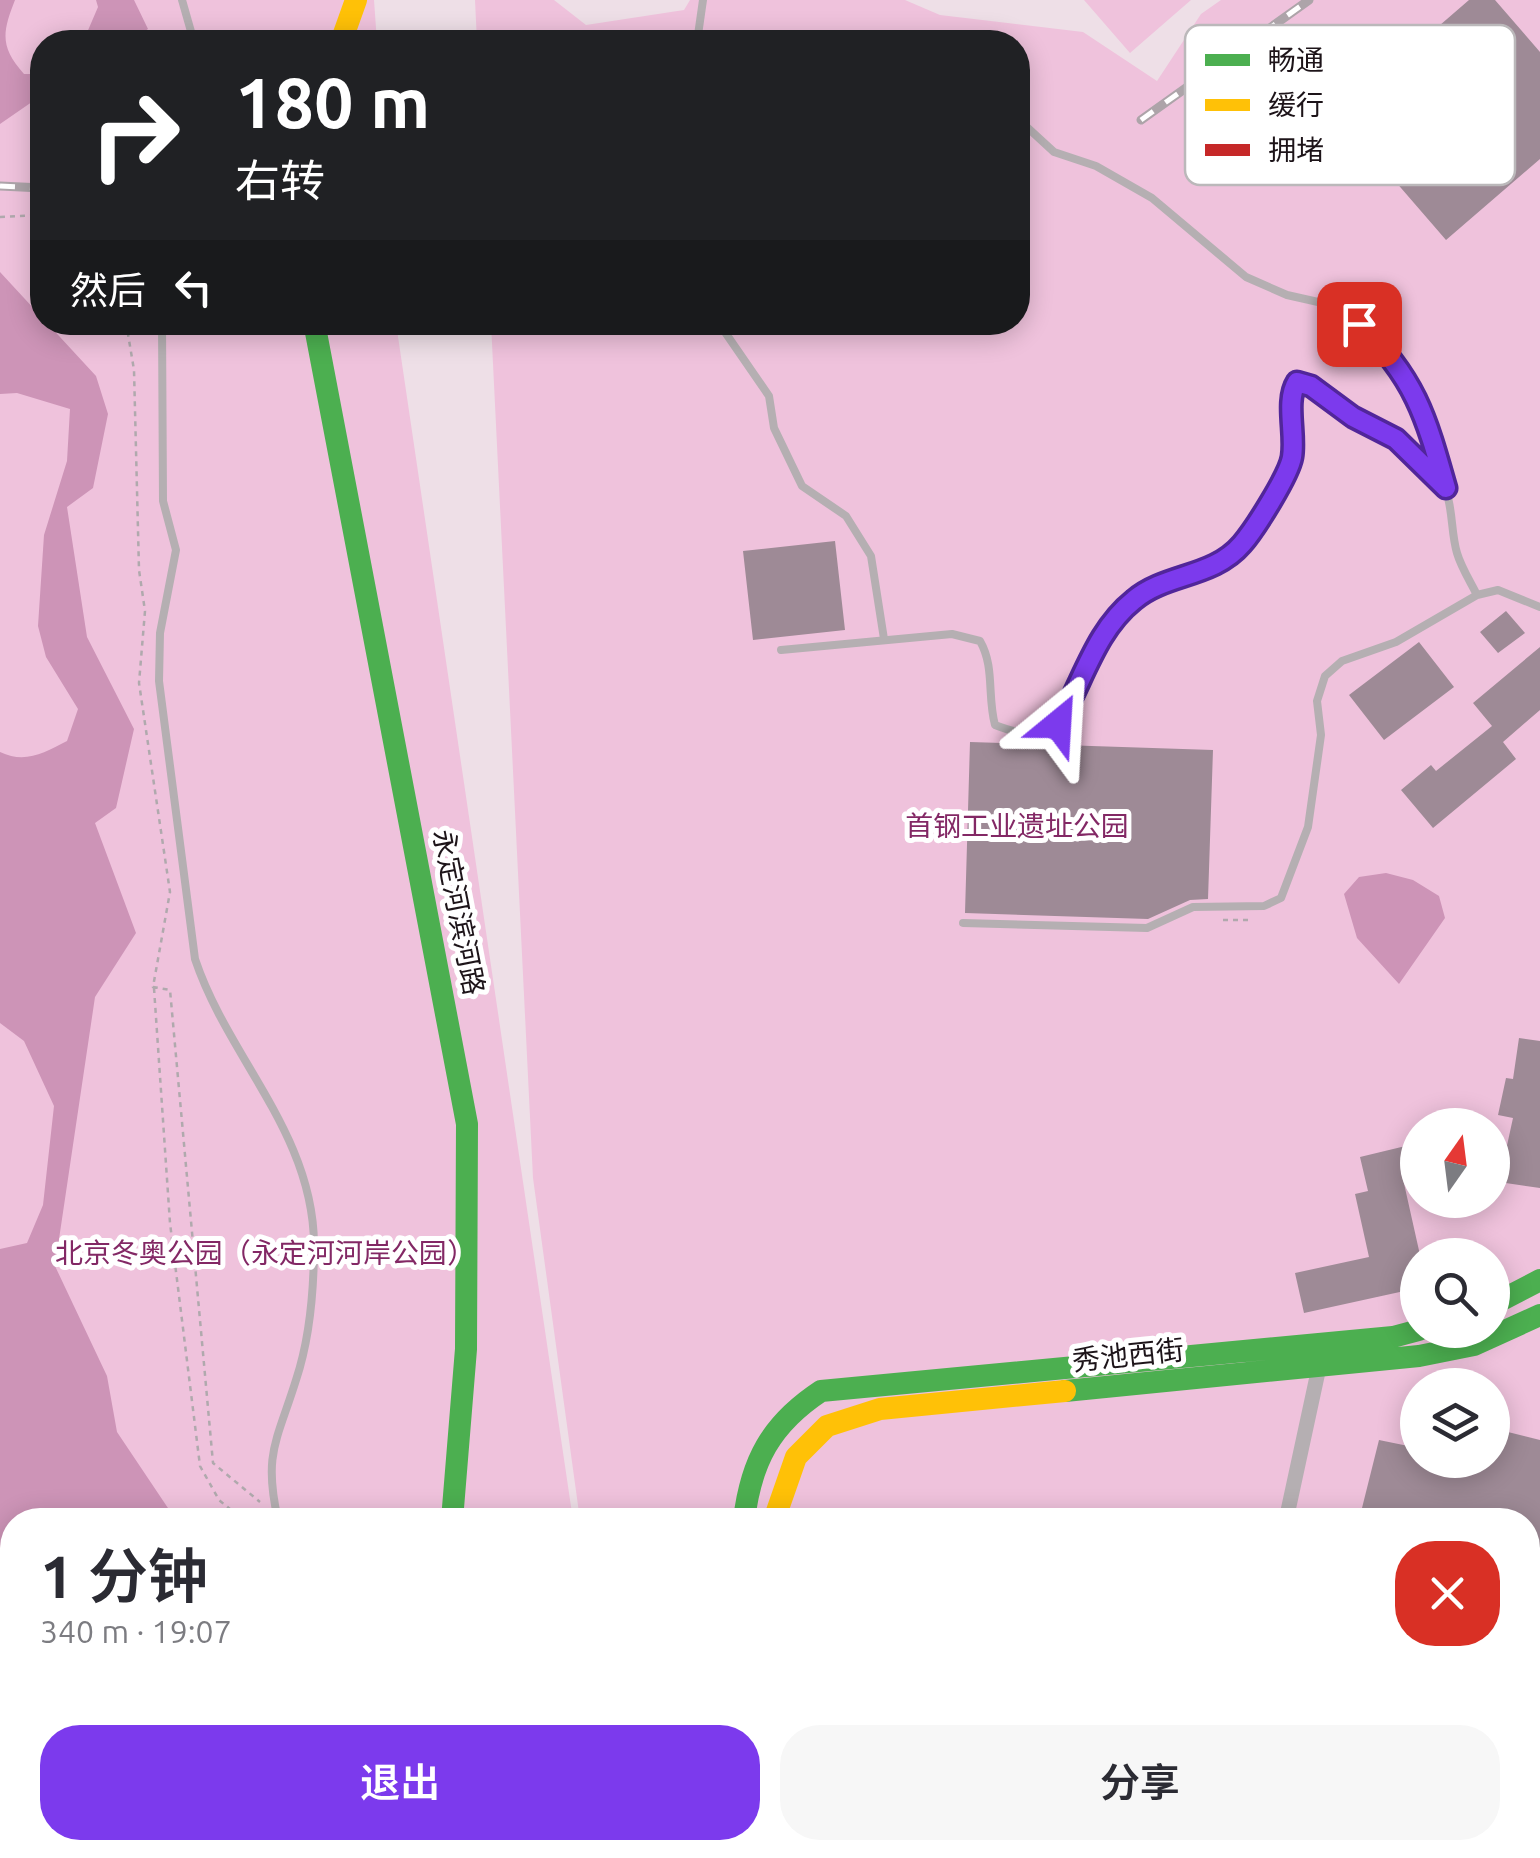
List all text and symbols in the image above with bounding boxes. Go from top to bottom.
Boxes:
legend [1185,25,1515,185]
text: 畅通 [1268,44,1324,75]
text: 180 m [235,63,430,141]
icon: right [70,70,200,200]
text: 缓行 [1268,89,1324,120]
text: 拥堵 [1268,134,1324,165]
text: 右转 [235,155,325,206]
icon: left [166,260,221,315]
text: 然后 [70,269,146,311]
pin [1317,282,1402,367]
icon: arrive [1332,297,1387,352]
position arrow [1006,672,1110,776]
park label: 首钢工业遗址公园 [905,810,1129,841]
street label: 永定河滨河路 [428,826,491,997]
north arrow [1400,1108,1510,1218]
map controls [1400,1108,1510,1478]
park label: 北京冬奥公园（永定河河岸公园） [55,1237,475,1268]
button: search [1400,1238,1510,1348]
street label: 秀池西街 [1071,1333,1185,1376]
button: layers [1400,1368,1510,1478]
button: close [1395,1541,1500,1646]
text: 1 分钟 [40,1542,208,1609]
text: 340 m · 19:07 [40,1613,232,1649]
button: 退出 [40,1725,760,1840]
button: 分享 [780,1725,1500,1840]

